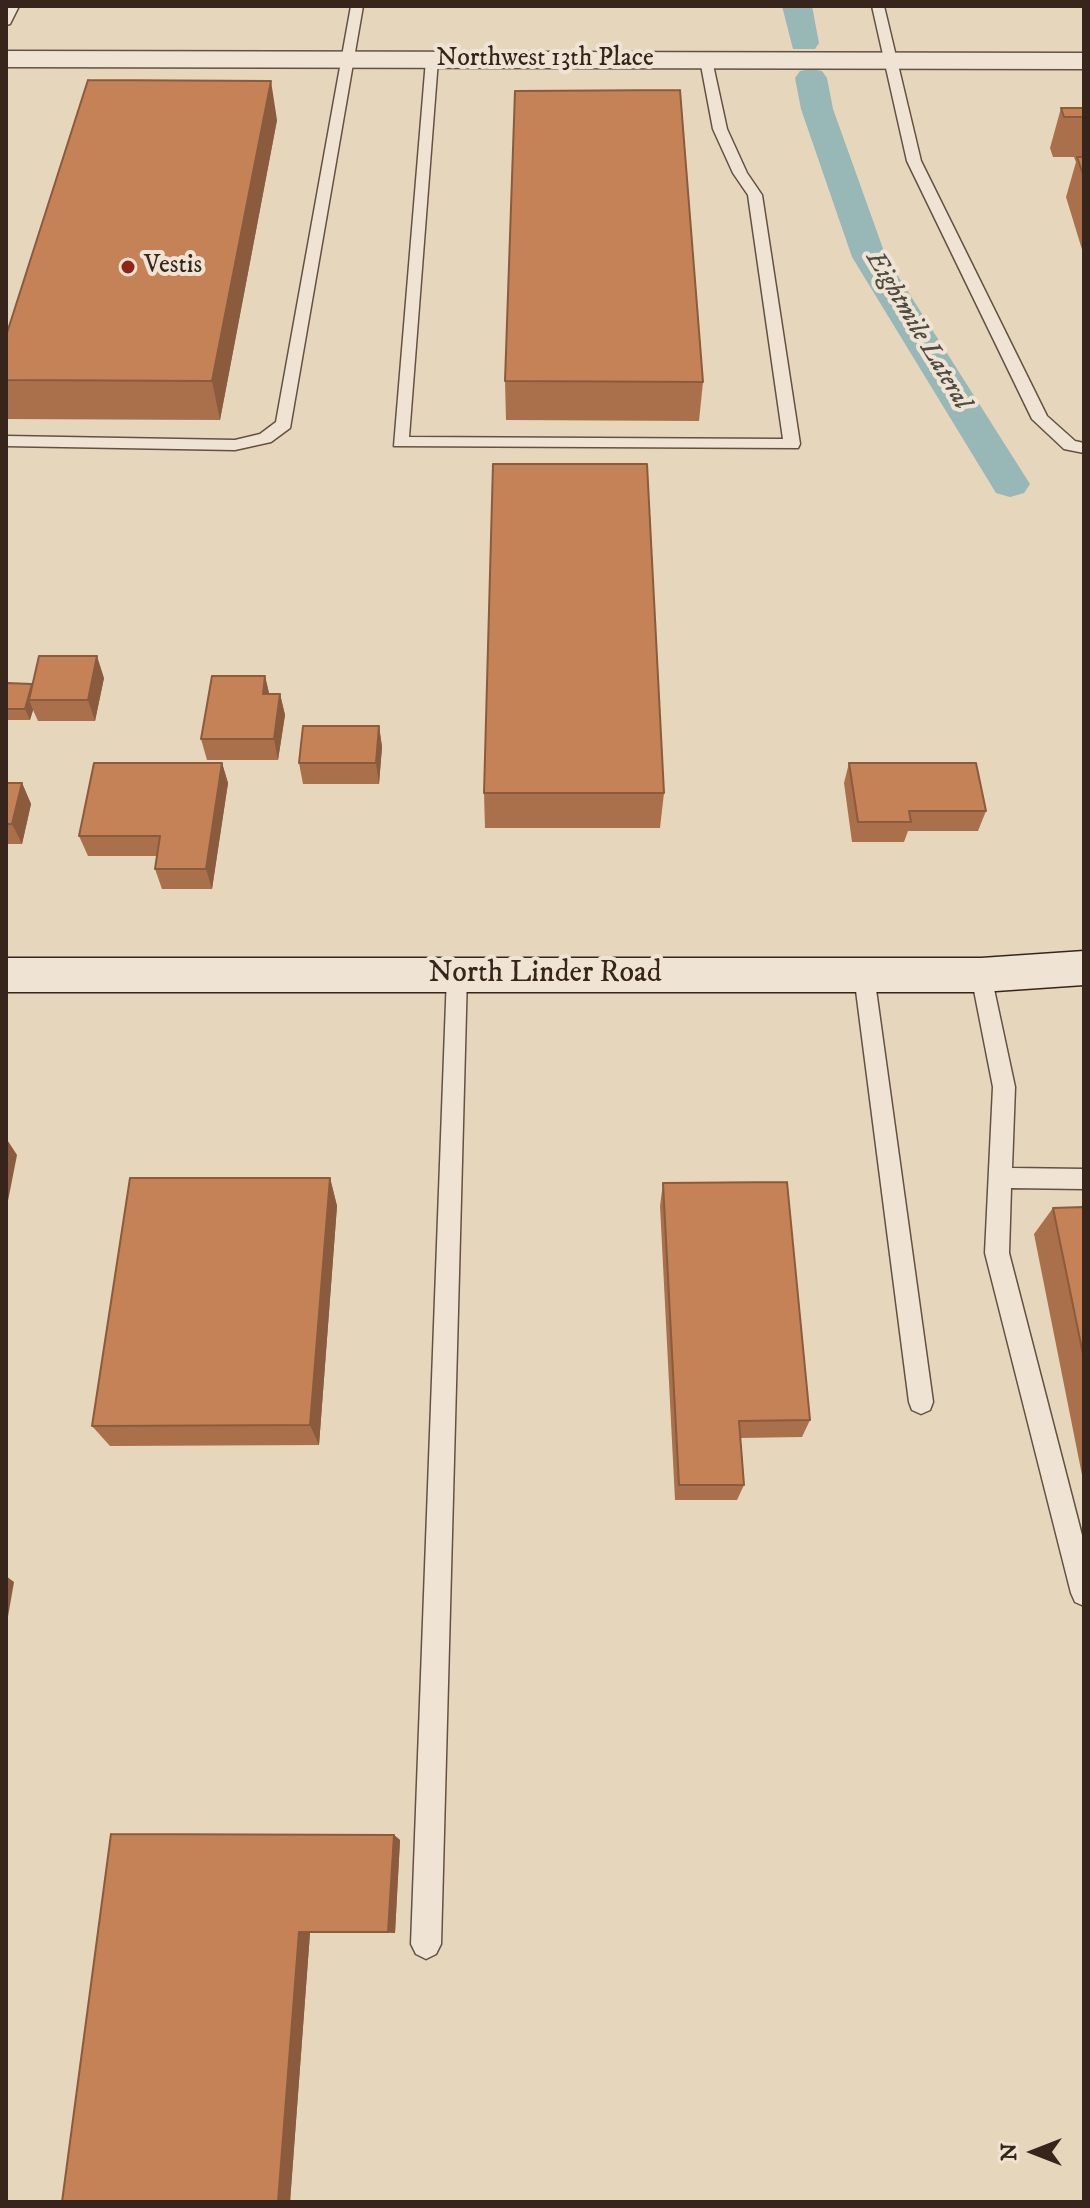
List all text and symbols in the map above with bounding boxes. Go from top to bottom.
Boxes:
street label: Northwest 13th Place [436,44,654,76]
water label: Eightmile Lateral [858,246,976,416]
place label: Vestis [144,251,202,283]
marker: Vestis [119,258,137,276]
street label: North Linder Road [428,957,662,993]
north arrow [994,2112,1074,2192]
text: N [996,2143,1023,2161]

